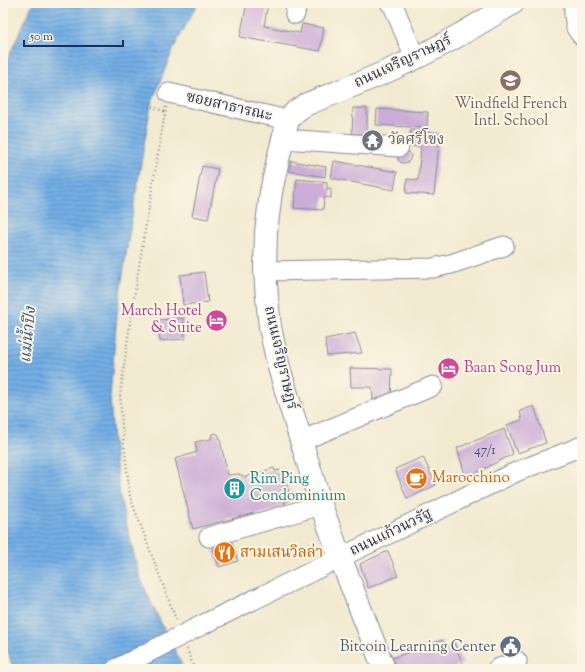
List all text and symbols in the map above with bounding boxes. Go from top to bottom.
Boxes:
scale bar [24,22,123,48]
text: 50 m [29,28,53,46]
street label: ถนนเจริญราษฎร์ [350,29,456,94]
school or university icon: Windfield French Intl. School [498,68,524,94]
street label: ซอยสาธารณะ [184,87,274,127]
place label: Windfield French Intl. School [455,94,568,132]
temple icon: วัดศรีโขง [360,127,386,153]
place label: วัดศรีโขง [388,128,444,151]
place label: March Hotel & Suite [121,301,202,339]
street label: ถนนเจริญราษฎร์ [258,304,303,413]
water label: แม่น้ำปิง [13,305,43,364]
hotel icon: March Hotel & Suite [204,307,230,333]
hotel icon: Baan Song Jum [436,355,462,381]
place label: Baan Song Jum [464,358,562,379]
house number: 47/1 [474,442,496,460]
cafe icon: Marocchino [403,465,429,491]
place label: Marocchino [432,468,510,489]
place label: Rim Ping Condominium [250,469,346,507]
building icon: Rim Ping Condominium [222,475,248,501]
street label: ถนนแก้วนวรัฐ [346,504,436,562]
restaurant icon: สามเสนวิลล่า [212,540,238,566]
place label: สามเสนวิลล่า [240,543,323,564]
public building icon: Bitcoin Learning Center [498,634,524,660]
place label: Bitcoin Learning Center [340,637,496,658]

